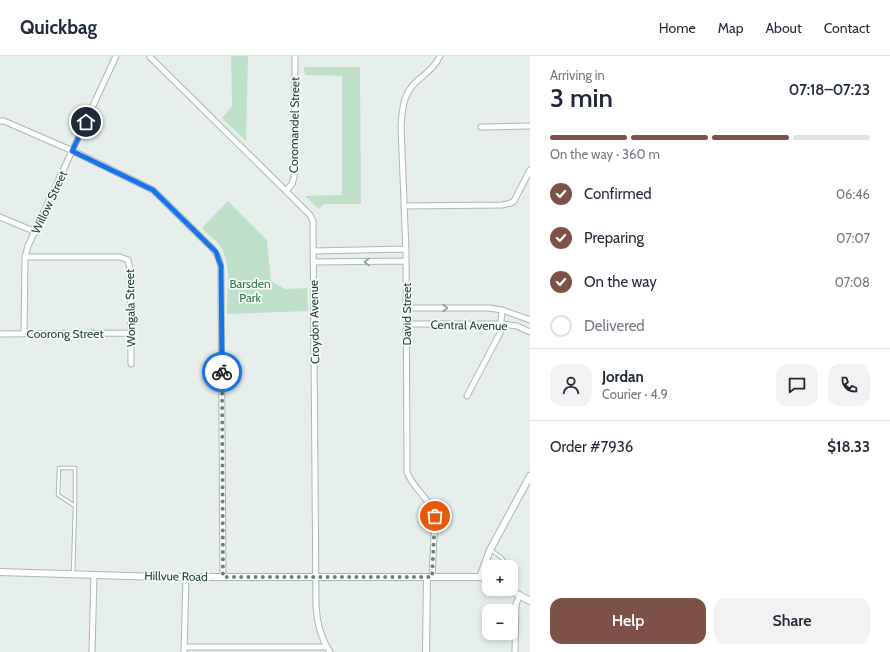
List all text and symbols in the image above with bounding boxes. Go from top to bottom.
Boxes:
text: Quickbag [20,16,97,39]
text: Home [659,19,696,37]
text: Map [718,19,743,37]
text: About [765,19,802,37]
text: Contact [824,19,870,37]
text: Arriving in [550,67,605,83]
street label: Coromandel Street [286,77,302,173]
text: 07:18–07:23 [789,81,870,99]
text: 3 min [550,82,613,114]
pin [69,105,103,139]
icon: home [75,111,97,133]
text: On the way · 360 m [550,146,660,162]
street label: Willow Street [28,168,70,236]
icon: check [550,183,572,205]
text: Confirmed [584,185,652,203]
text: 06:46 [836,186,870,202]
icon: check [550,227,572,249]
text: Preparing [584,229,644,247]
text: 07:07 [836,230,870,246]
one-way arrow [364,258,370,266]
street label: Wongala Street [122,269,138,347]
icon: check [550,271,572,293]
text: On the way [584,273,657,291]
text: 07:08 [835,274,870,290]
park label: Barsden Park [229,276,271,305]
street label: Croydon Avenue [306,280,322,364]
street label: David Street [399,283,414,345]
one-way arrow [442,304,448,312]
street label: Central Avenue [430,317,508,333]
text: Delivered [584,317,645,335]
street label: Coorong Street [27,326,103,341]
courier [202,352,242,392]
icon: bike [211,361,233,383]
button: person [550,364,592,406]
button: chat [776,364,818,406]
button: phone [828,364,870,406]
text: Jordan [602,368,644,386]
text: Courier · 4.9 [602,386,668,402]
text: Order #7936 [550,438,633,456]
text: $18.33 [827,438,870,456]
pin [418,499,452,533]
icon: bag [424,505,446,527]
map controls [482,560,518,640]
button: + [482,560,518,596]
street label: Hillvue Road [144,568,208,584]
button: Help [550,598,706,644]
button: Share [714,598,870,644]
button: − [482,604,518,640]

